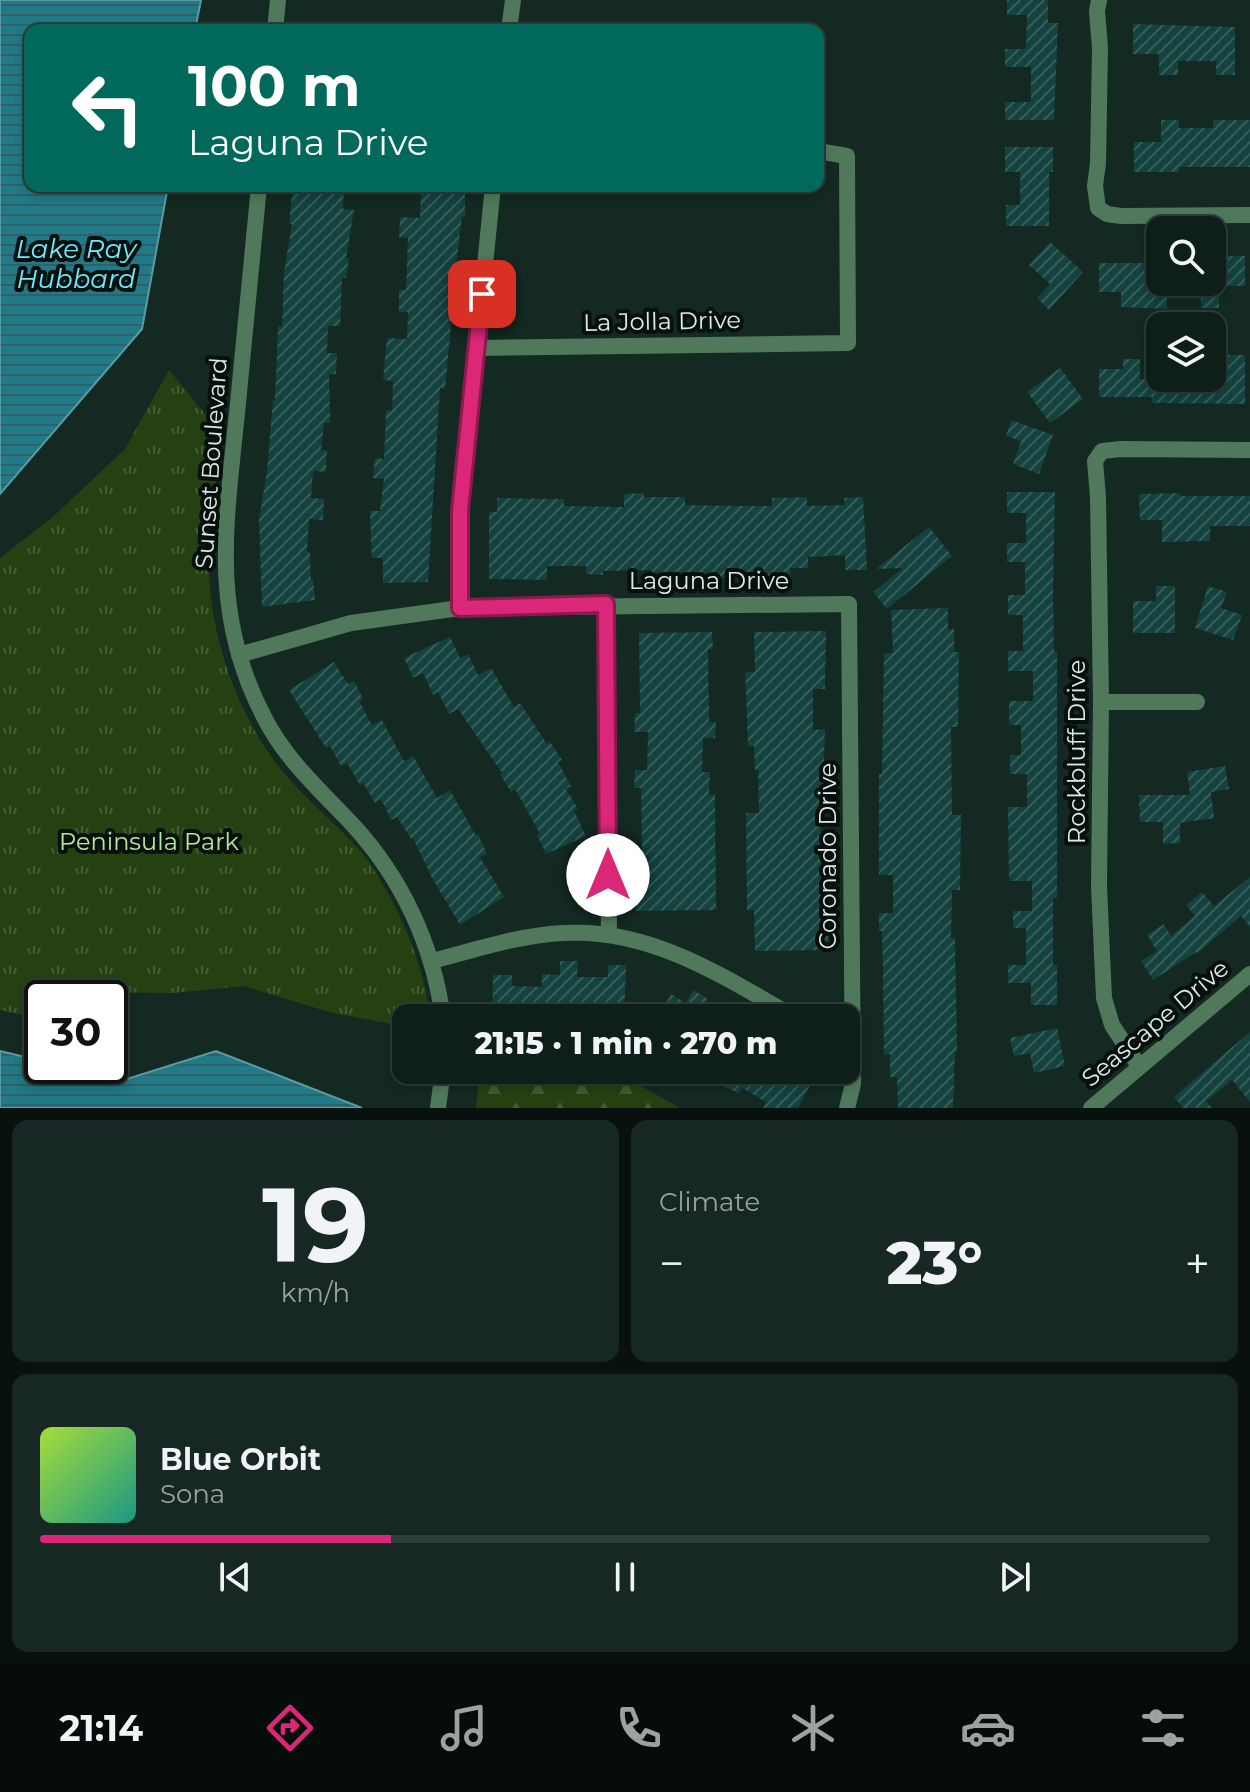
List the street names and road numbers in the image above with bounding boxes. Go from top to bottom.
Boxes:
street label: La Jolla Drive [583,305,741,337]
street label: Sunset Boulevard [189,356,233,570]
street label: Laguna Drive [629,566,789,595]
street label: Rockbluff Drive [1062,660,1091,844]
street label: Coronado Drive [813,763,842,949]
street label: Seascape Drive [1076,953,1234,1093]

